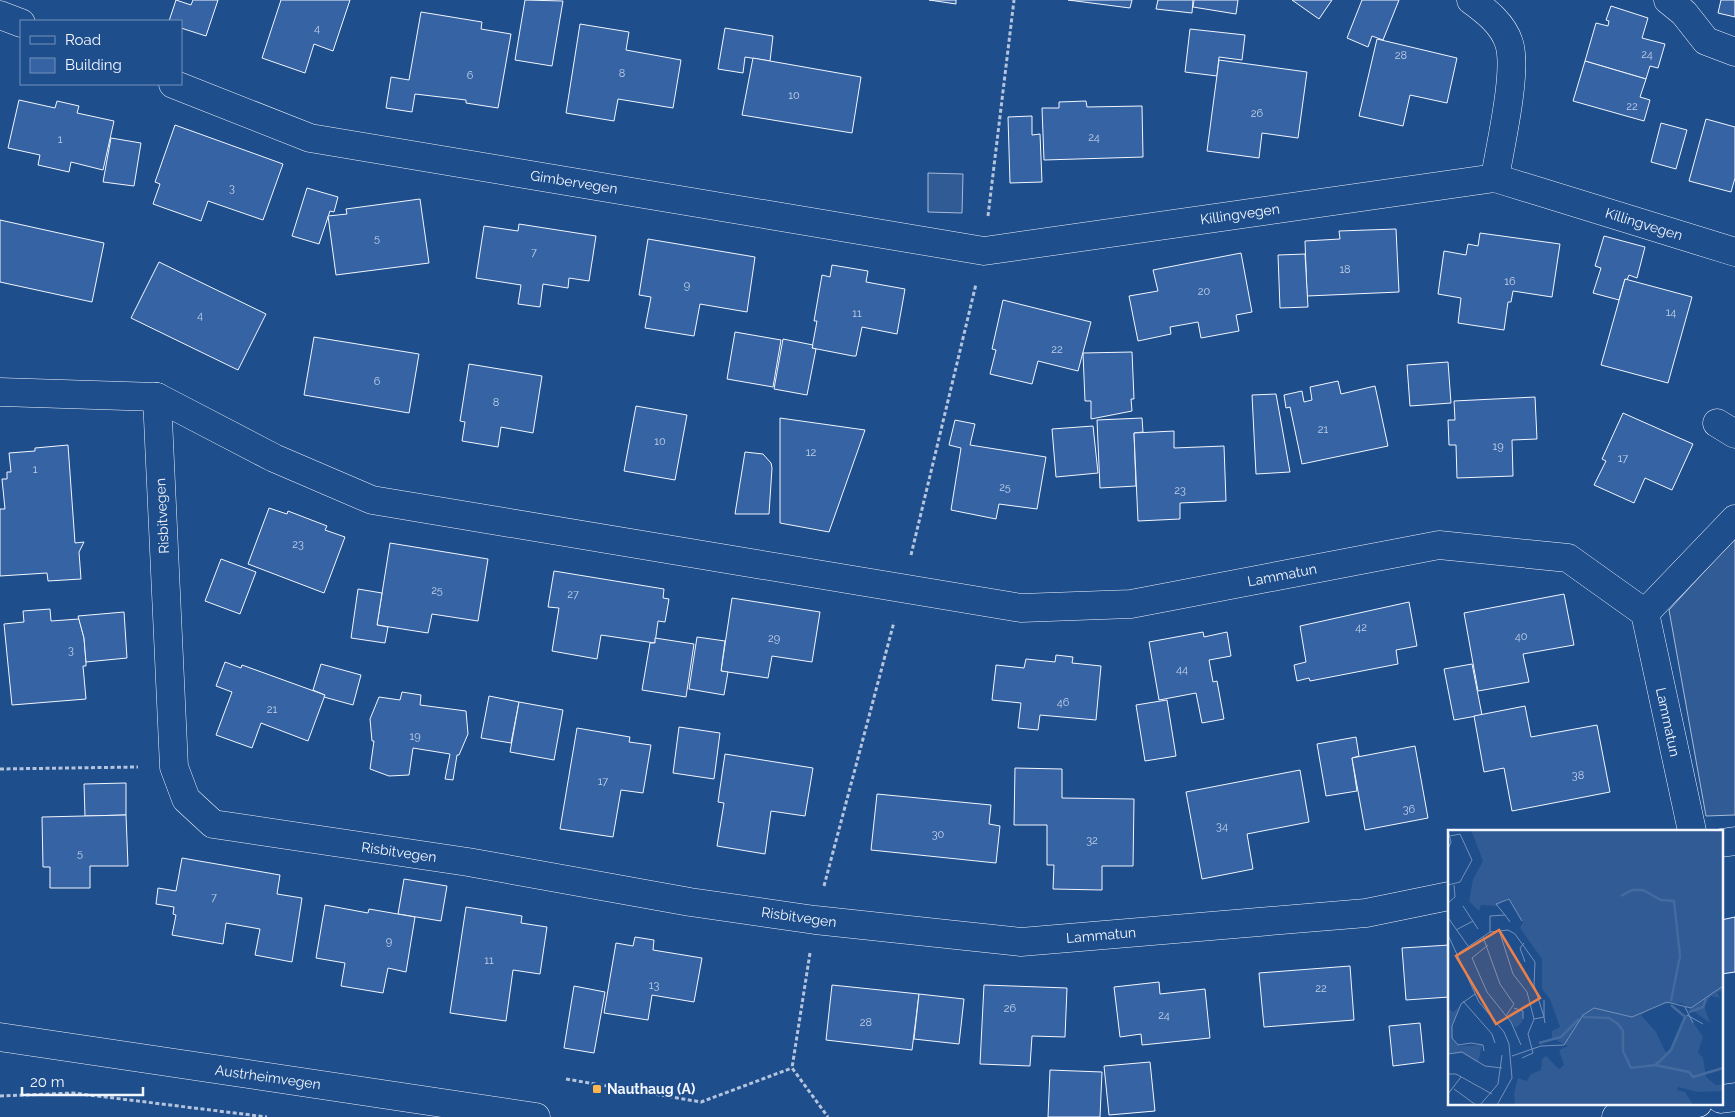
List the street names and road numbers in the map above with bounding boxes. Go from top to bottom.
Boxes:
street label: Gimbervegen [529,167,619,197]
street label: Killingvegen [1199,201,1281,227]
street label: Killingvegen [1603,205,1685,243]
street label: Risbitvegen [152,478,172,554]
street label: Lammatun [1246,560,1318,590]
street label: Lammatun [1653,686,1683,758]
street label: Risbitvegen [360,839,438,865]
street label: Risbitvegen [760,904,838,930]
street label: Lammatun [1065,924,1137,946]
street label: Austrheimvegen [214,1062,322,1092]

